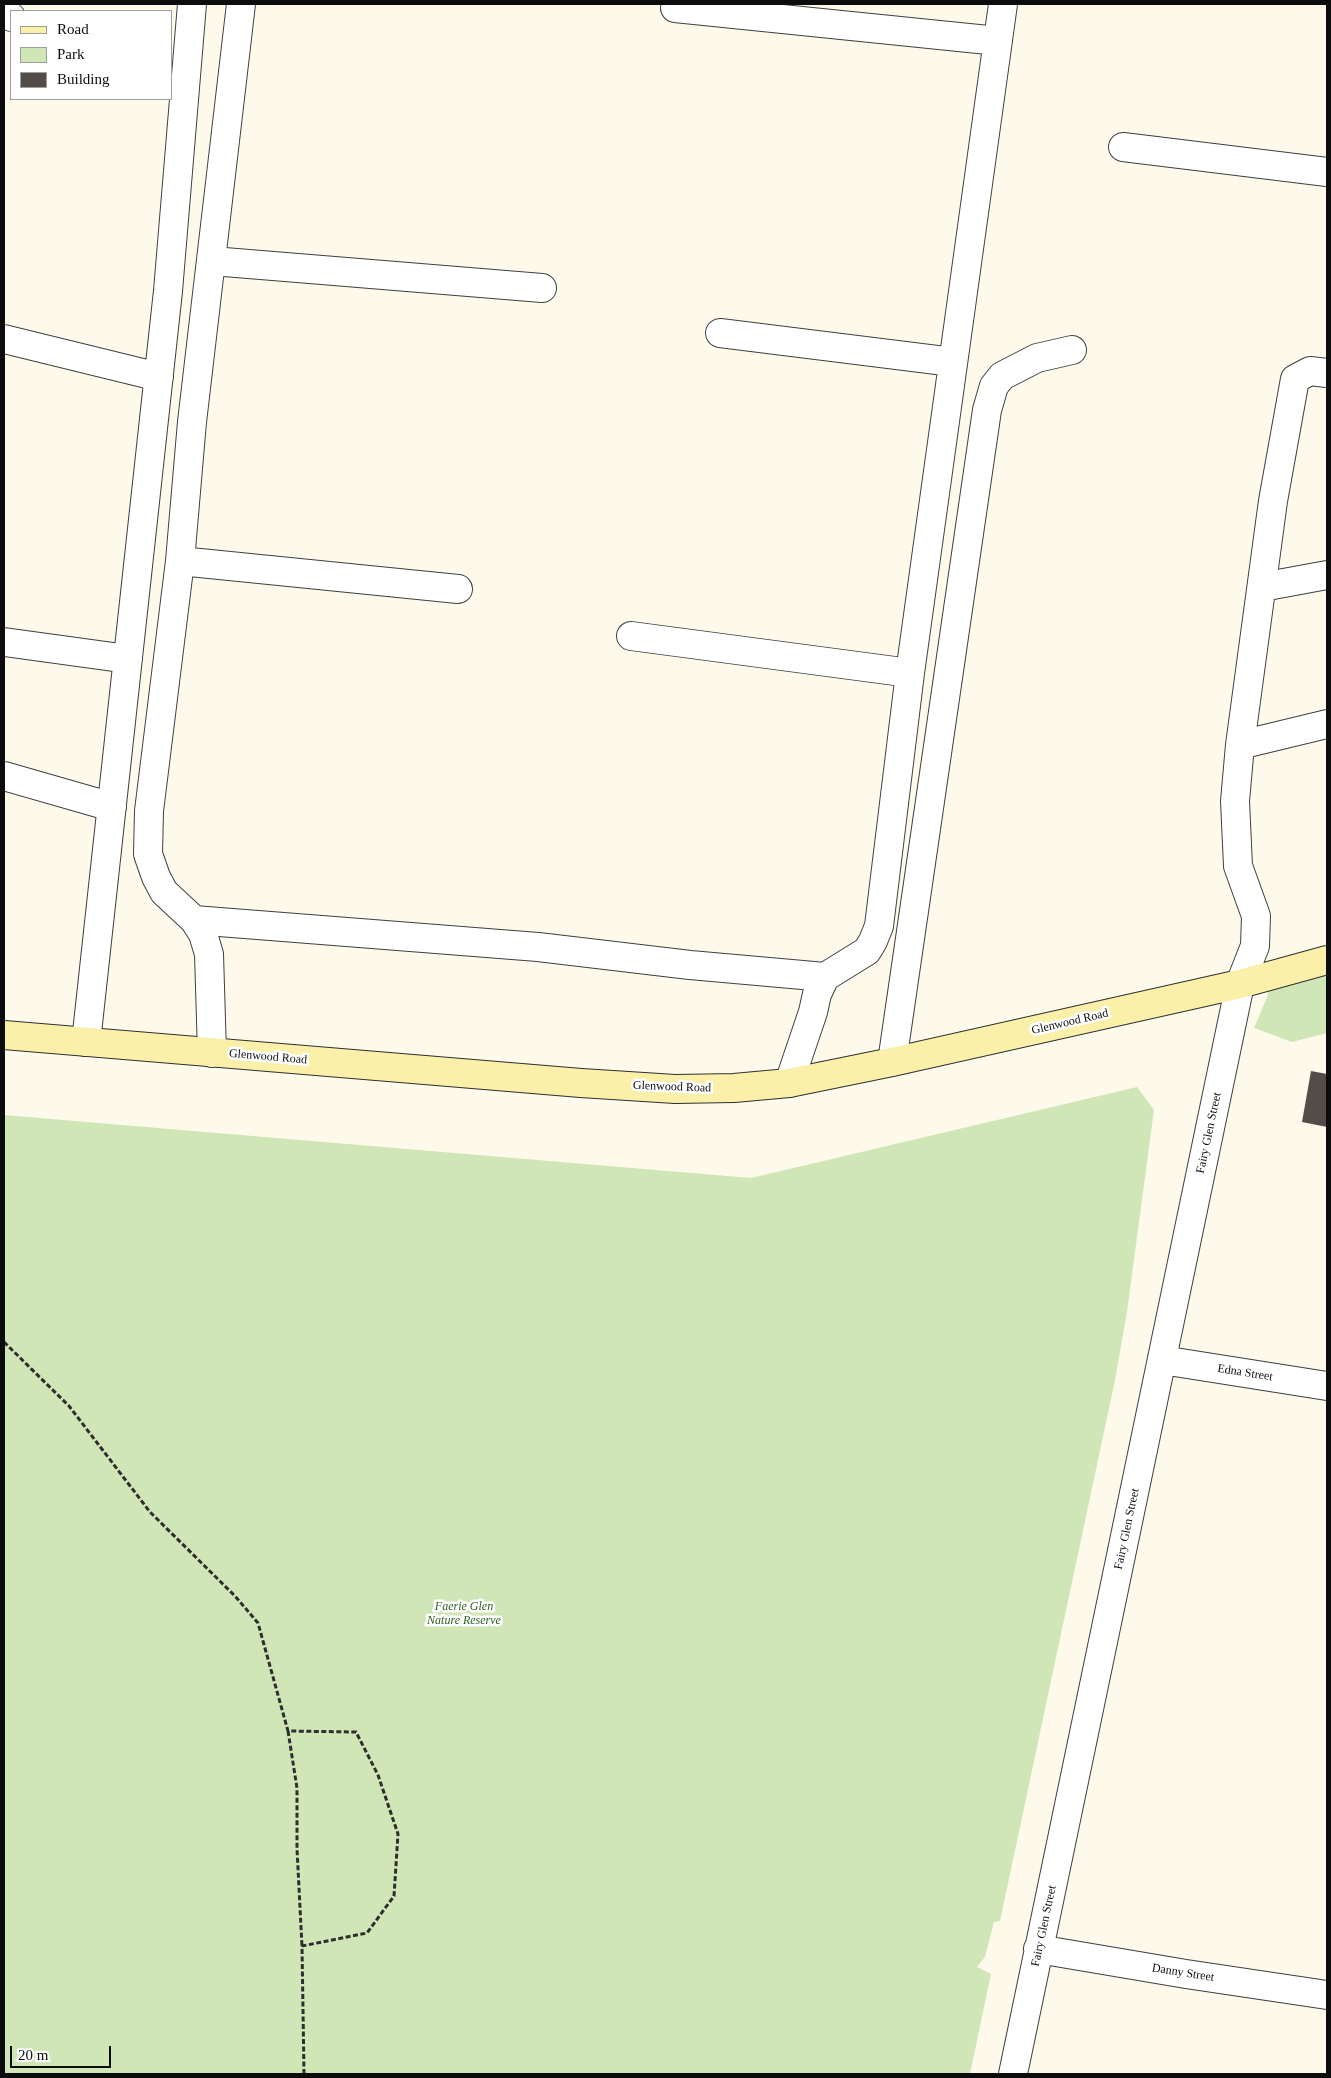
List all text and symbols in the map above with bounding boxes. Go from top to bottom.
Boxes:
legend [10,10,172,100]
text: Road [57,21,89,37]
text: Park [57,46,85,62]
text: Building [57,71,110,87]
street label: Glenwood Road [1030,1006,1110,1038]
street label: Glenwood Road [228,1046,308,1068]
street label: Glenwood Road [633,1078,711,1096]
street label: Fairy Glen Street [1193,1091,1225,1175]
street label: Edna Street [1216,1362,1274,1384]
street label: Fairy Glen Street [1111,1487,1143,1571]
park label: Faerie Glen Nature Reserve [427,1600,501,1628]
street label: Fairy Glen Street [1028,1884,1060,1968]
street label: Danny Street [1151,1961,1215,1985]
scale bar [12,2036,114,2068]
text: 20 m [18,2047,48,2063]

